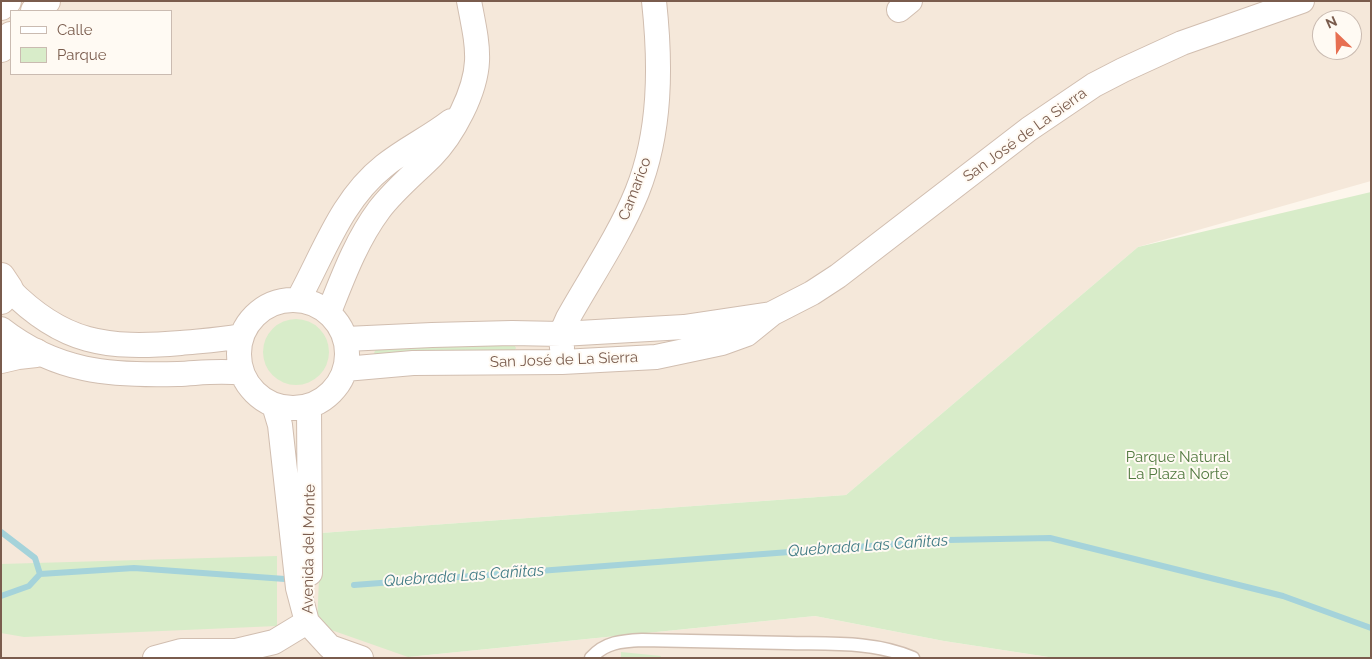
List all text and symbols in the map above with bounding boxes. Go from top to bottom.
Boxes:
legend [10,10,172,75]
north arrow [1312,10,1362,60]
text: N [1323,13,1339,32]
text: Calle [57,21,92,39]
text: Parque [57,46,106,64]
street label: San José de La Sierra [960,84,1090,186]
street label: Camarico [615,155,655,223]
street label: San José de La Sierra [490,348,638,372]
park label: Parque Natural La Plaza Norte [1126,448,1230,483]
street label: Avenida del Monte [299,484,319,614]
water label: Quebrada Las Cañitas [787,531,949,561]
water label: Quebrada Las Cañitas [383,561,545,591]

